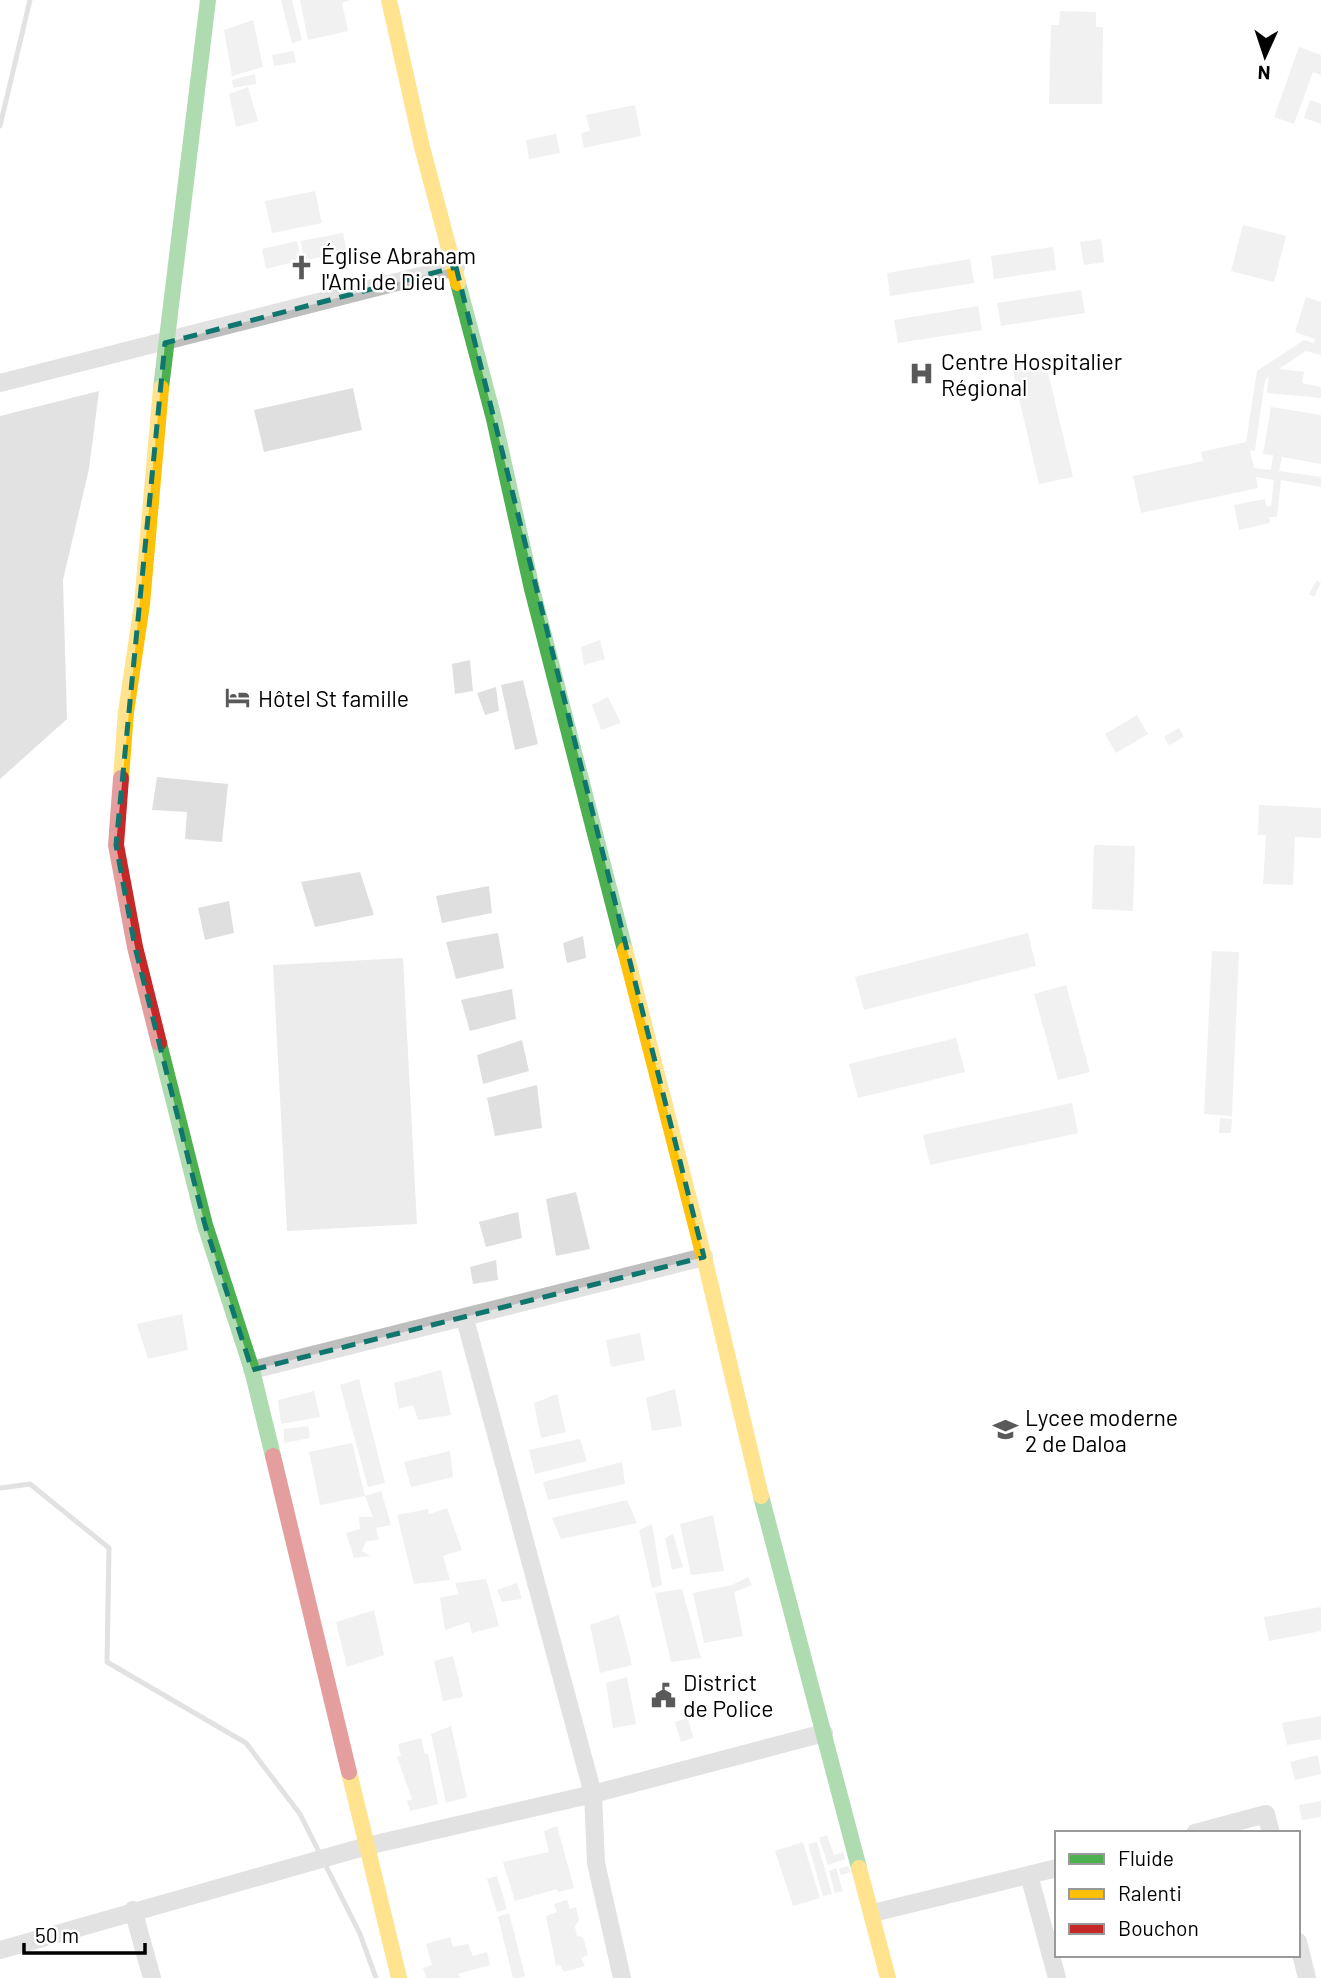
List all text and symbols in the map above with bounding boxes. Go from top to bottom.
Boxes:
north arrow [1230,21,1300,91]
text: N [1257,62,1271,85]
place label: Église Abraham l'Ami de Dieu [321,241,476,295]
church icon: Église Abraham l'Ami de Dieu [287,254,315,282]
place label: Centre Hospitalier Régional [941,347,1123,401]
hospital icon: Centre Hospitalier Régional [907,360,935,388]
hotel icon: Hôtel St famille [224,684,252,712]
place label: Hôtel St famille [258,684,409,712]
place label: Lycee moderne 2 de Daloa [1025,1403,1178,1457]
school or university icon: Lycee moderne 2 de Daloa [991,1416,1019,1444]
place label: District de Police [683,1668,773,1722]
public building icon: District de Police [649,1681,677,1709]
legend [1055,1831,1300,1957]
text: Fluide [1118,1845,1174,1870]
text: Ralenti [1118,1880,1182,1905]
scale bar [24,1912,145,1956]
text: Bouchon [1118,1915,1199,1940]
text: 50 m [35,1922,79,1947]

